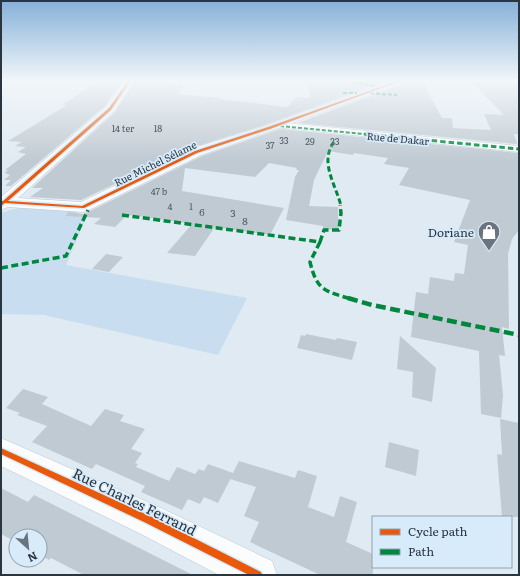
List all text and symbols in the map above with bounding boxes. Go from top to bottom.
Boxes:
house number: 14 ter [112,121,135,135]
house number: 18 [154,121,162,135]
street label: Rue de Dakar [366,128,430,148]
house number: 33 [279,133,289,147]
house number: 29 [305,134,315,148]
house number: 23 [330,134,340,148]
street label: Rue Michel Sélame [111,137,199,189]
house number: 37 [265,138,275,152]
house number: 47 b [151,184,168,198]
house number: 4 [168,199,173,213]
house number: 1 [189,199,193,213]
house number: 6 [199,204,205,219]
house number: 3 [230,205,236,220]
house number: 8 [242,213,248,228]
shop icon: Doriane [476,219,502,252]
place label: Doriane [428,223,474,241]
street label: Rue Charles Ferrand [70,462,201,540]
legend [372,516,512,568]
text: Cycle path [408,522,468,540]
north arrow [8,528,48,568]
text: Path [408,542,434,560]
text: N [25,549,41,567]

